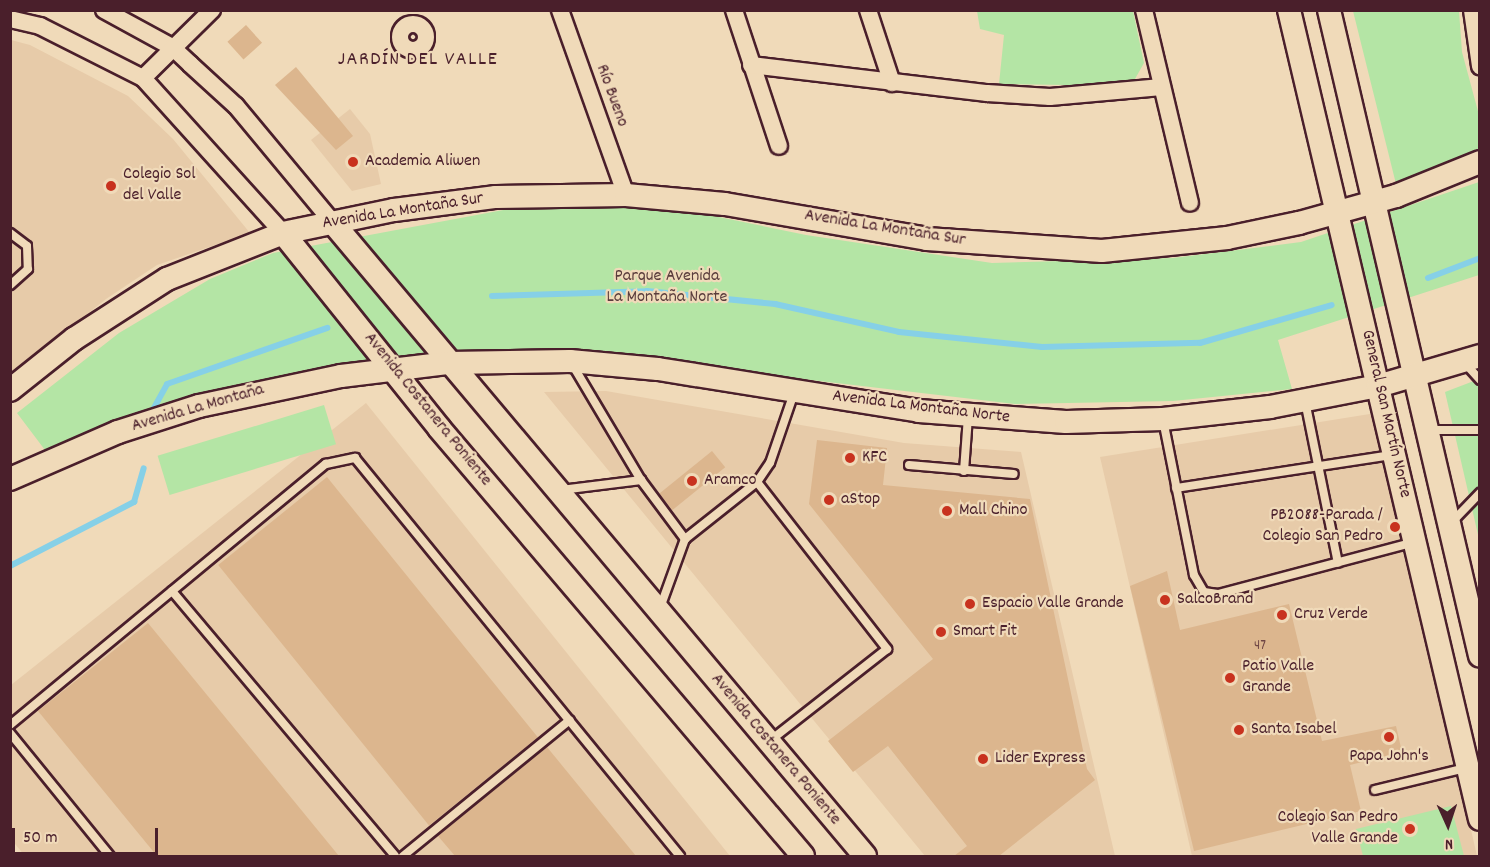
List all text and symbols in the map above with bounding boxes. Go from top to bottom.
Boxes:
district label: JARDÍN DEL VALLE [338,48,498,72]
street label: Río Bueno [590,62,632,130]
place label: Academia Aliwen [365,151,480,173]
marker: Academia Aliwen [346,155,360,169]
place label: Colegio Sol del Valle [123,165,196,207]
marker: Colegio Sol del Valle [104,179,118,193]
street label: Avenida La Montaña Sur [321,189,485,235]
street label: Avenida La Montaña Sur [803,206,967,252]
park label: Parque Avenida La Montaña Norte [607,267,727,310]
street label: General San Martín Norte [1355,328,1415,500]
street label: Avenida Costanera Poniente [358,329,496,491]
street label: Avenida La Montaña [129,380,267,438]
street label: Avenida La Montaña Norte [831,386,1011,430]
place label: KFC [862,447,887,469]
marker: KFC [843,451,857,465]
place label: Aramco [704,470,757,492]
marker: Aramco [685,474,699,488]
place label: aStop [841,489,880,511]
marker: aStop [822,493,836,507]
place label: Mall Chino [959,500,1027,522]
marker: Mall Chino [940,504,954,518]
place label: PB2088-Parada / Colegio San Pedro [1263,506,1383,548]
marker: PB2088-Parada / Colegio San Pedro [1388,520,1402,534]
place label: SalcoBrand [1177,589,1253,611]
place label: Espacio Valle Grande [982,593,1124,615]
marker: SalcoBrand [1158,593,1172,607]
marker: Espacio Valle Grande [963,597,977,611]
place label: Cruz Verde [1294,604,1368,626]
marker: Cruz Verde [1275,608,1289,622]
place label: Smart Fit [953,621,1017,643]
marker: Smart Fit [934,625,948,639]
house number: 47 [1254,638,1266,656]
place label: Patio Valle Grande [1242,657,1314,700]
street label: Avenida Costanera Poniente [705,670,845,830]
marker: Patio Valle Grande [1223,671,1237,685]
place label: Santa Isabel [1251,719,1336,741]
marker: Santa Isabel [1232,723,1246,737]
marker: Papa John's [1382,730,1396,744]
place label: Papa John's [1349,746,1429,768]
place label: Lider Express [995,748,1086,770]
marker: Lider Express [976,752,990,766]
north arrow [1418,795,1478,855]
place label: Colegio San Pedro Valle Grande [1278,808,1398,850]
scale bar [15,816,160,854]
marker: Colegio San Pedro Valle Grande [1403,822,1417,836]
text: 50 m [23,826,58,851]
text: N [1444,832,1454,855]

